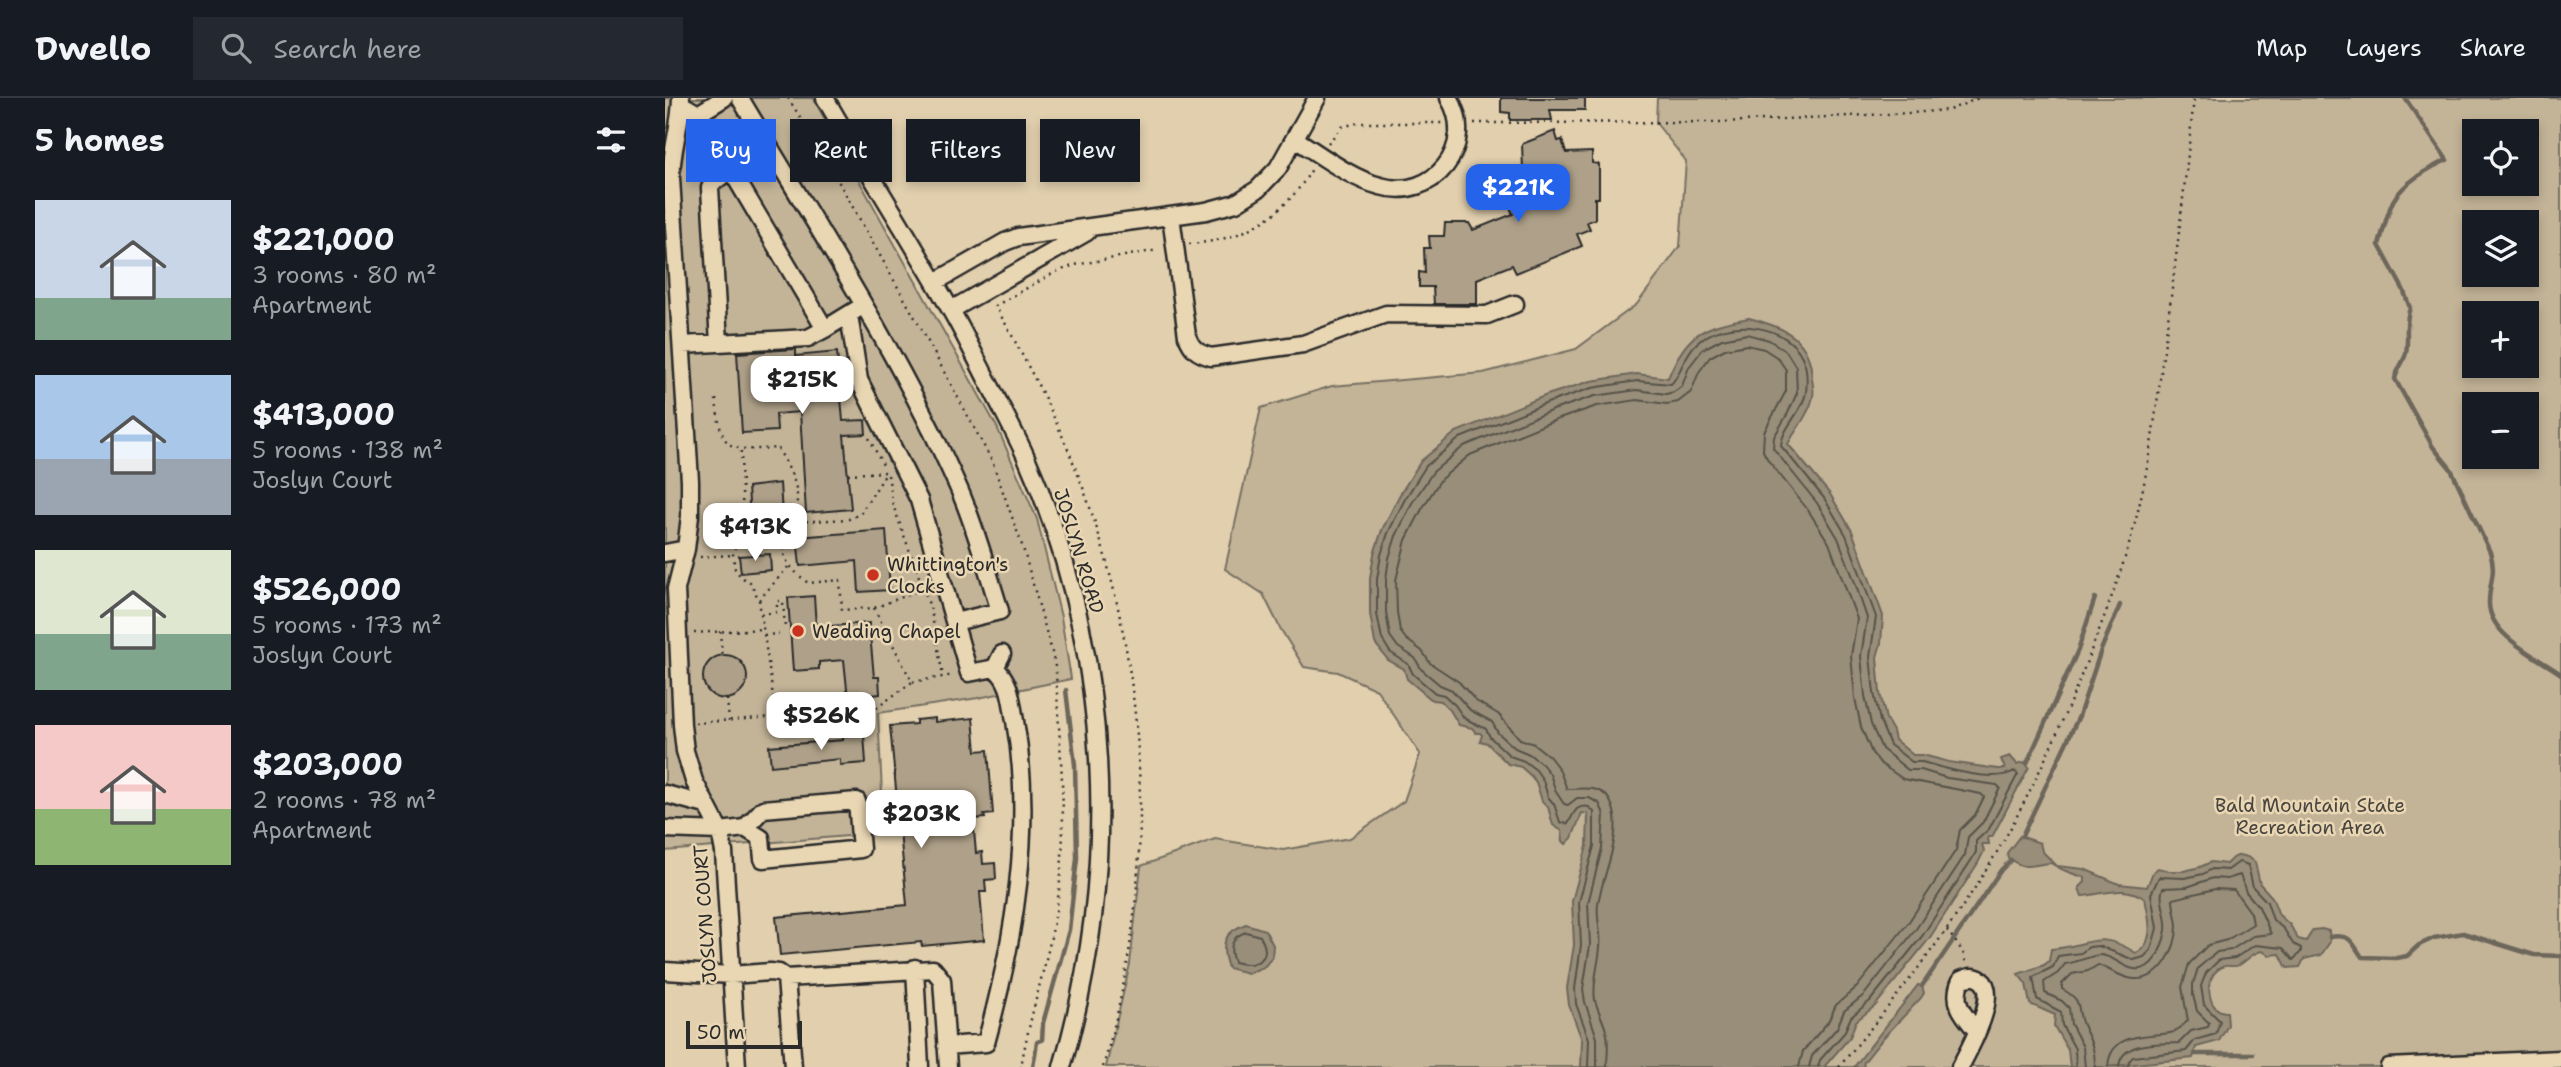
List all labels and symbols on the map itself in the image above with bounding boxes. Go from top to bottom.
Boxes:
pin: $221K [1469,164,1567,224]
pin: $215K [753,356,851,416]
street label: JOSLYN ROAD [1048,485,1110,617]
pin: $413K [706,504,804,563]
place label: Whittington's Clocks [887,552,1008,599]
marker: Whittington's Clocks [865,567,881,583]
place label: Wedding Chapel [812,619,961,644]
marker: Wedding Chapel [790,623,806,639]
pin: $526K [772,692,870,752]
pin: $203K [872,790,970,850]
park label: Bald Mountain State Recreation Area [2215,793,2405,840]
street label: JOSLYN COURT [688,844,722,984]
scale bar [686,1018,801,1050]

